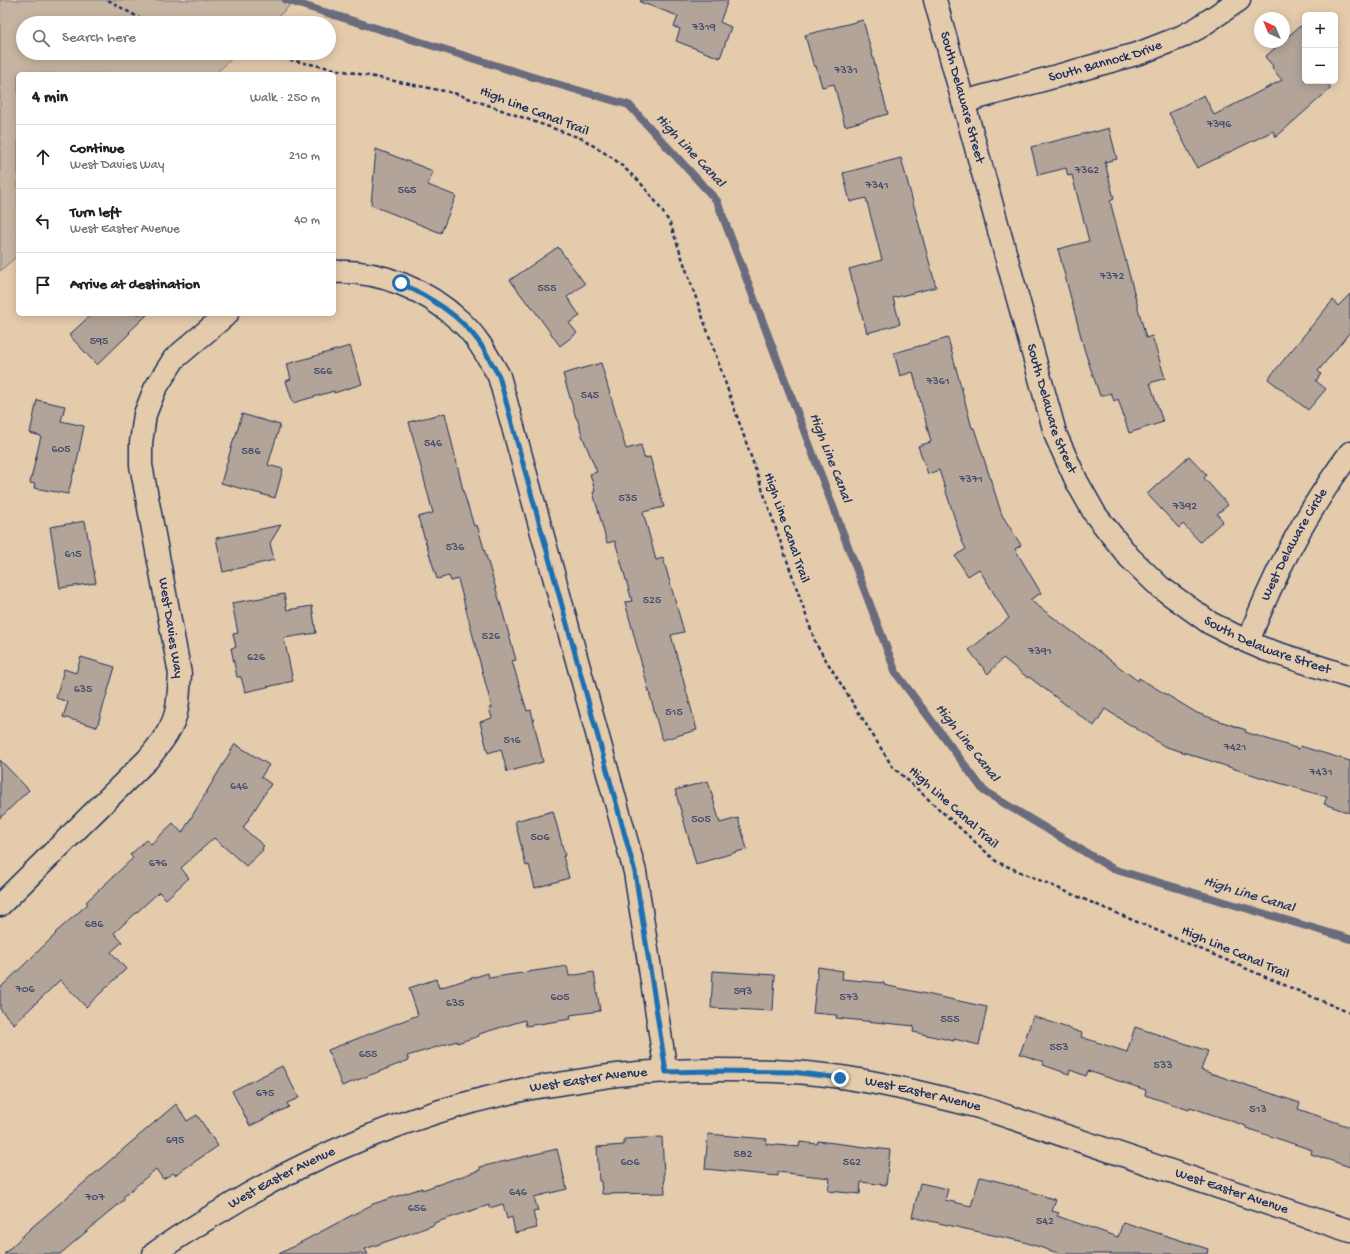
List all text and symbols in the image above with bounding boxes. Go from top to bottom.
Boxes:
north arrow [1254,12,1290,48]
map controls [1302,12,1338,84]
button: + [1302,12,1338,48]
search box [16,16,336,60]
house number: 7319 [691,21,716,35]
icon: search [30,27,52,49]
text: Search here [62,29,136,47]
street label: South Delaware Street [936,30,989,166]
street label: South Bannock Drive [1047,36,1165,86]
button: − [1302,48,1338,84]
house number: 7331 [833,64,858,78]
street label: High Line Canal Trail [477,83,591,141]
text: 4 min [32,88,68,108]
text: Walk · 250 m [250,91,320,106]
water label: High Line Canal [651,110,730,193]
house number: 7396 [1206,118,1232,132]
text: Continue [70,140,124,158]
icon: ahead [32,146,54,168]
text: 210 m [289,149,320,164]
text: West Davies Way [70,158,164,173]
house number: 7362 [1074,164,1099,178]
house number: 7341 [865,179,889,193]
house number: 565 [398,184,416,198]
text: Turn left [70,204,121,222]
icon: left [32,210,54,232]
text: 40 m [294,213,320,228]
text: West Easter Avenue [70,222,180,237]
house number: 7372 [1099,270,1124,284]
icon: arrive [32,274,54,296]
route start [392,274,410,292]
text: Arrive at destination [70,276,200,294]
house number: 555 [538,282,556,296]
house number: 595 [90,335,108,349]
street label: South Delaware Street [1022,342,1081,477]
house number: 566 [314,365,333,379]
house number: 7361 [925,375,950,389]
house number: 545 [581,389,599,403]
water label: High Line Canal [805,411,856,507]
house number: 546 [424,437,443,451]
house number: 605 [51,443,71,457]
house number: 586 [242,445,261,459]
street label: High Line Canal Trail [759,471,813,585]
house number: 7371 [958,473,983,487]
street label: West Delaware Circle [1257,484,1332,604]
house number: 535 [619,492,637,506]
house number: 7392 [1172,500,1197,514]
house number: 536 [446,541,465,555]
house number: 615 [64,548,82,562]
street label: West Davies Way [154,576,186,680]
house number: 525 [643,594,661,608]
street label: South Delaware Street [1200,612,1334,679]
house number: 526 [482,630,501,644]
house number: 7391 [1027,645,1052,659]
house number: 626 [247,651,266,665]
house number: 635 [74,683,92,697]
water label: High Line Canal [931,700,1004,787]
house number: 515 [665,706,683,720]
house number: 516 [503,734,522,748]
house number: 7421 [1223,741,1246,755]
street label: High Line Canal Trail [904,763,1002,853]
house number: 7431 [1309,766,1333,780]
house number: 646 [230,780,249,794]
house number: 505 [691,813,711,827]
house number: 506 [530,831,551,845]
house number: 676 [149,857,168,871]
water label: High Line Canal [1201,873,1298,918]
house number: 686 [85,918,104,932]
street label: High Line Canal Trail [1178,923,1292,983]
house number: 706 [14,983,35,997]
house number: 593 [734,985,752,999]
house number: 605 [550,991,570,1005]
house number: 573 [840,991,858,1005]
house number: 635 [446,997,464,1011]
house number: 555 [941,1013,959,1027]
house number: 553 [1050,1041,1068,1055]
house number: 655 [359,1048,377,1062]
house number: 533 [1154,1059,1172,1073]
street label: West Easter Avenue [529,1064,649,1097]
route end [831,1069,849,1087]
street label: West Easter Avenue [864,1073,983,1116]
house number: 675 [256,1087,274,1101]
house number: 513 [1249,1103,1267,1117]
house number: 695 [166,1134,184,1148]
street label: West Easter Avenue [225,1143,339,1213]
house number: 582 [734,1148,752,1162]
house number: 606 [621,1156,640,1170]
house number: 562 [843,1156,861,1170]
street label: West Easter Avenue [1173,1165,1291,1219]
house number: 646 [509,1186,528,1200]
house number: 707 [84,1191,105,1205]
house number: 656 [408,1202,427,1216]
house number: 542 [1036,1215,1054,1229]

